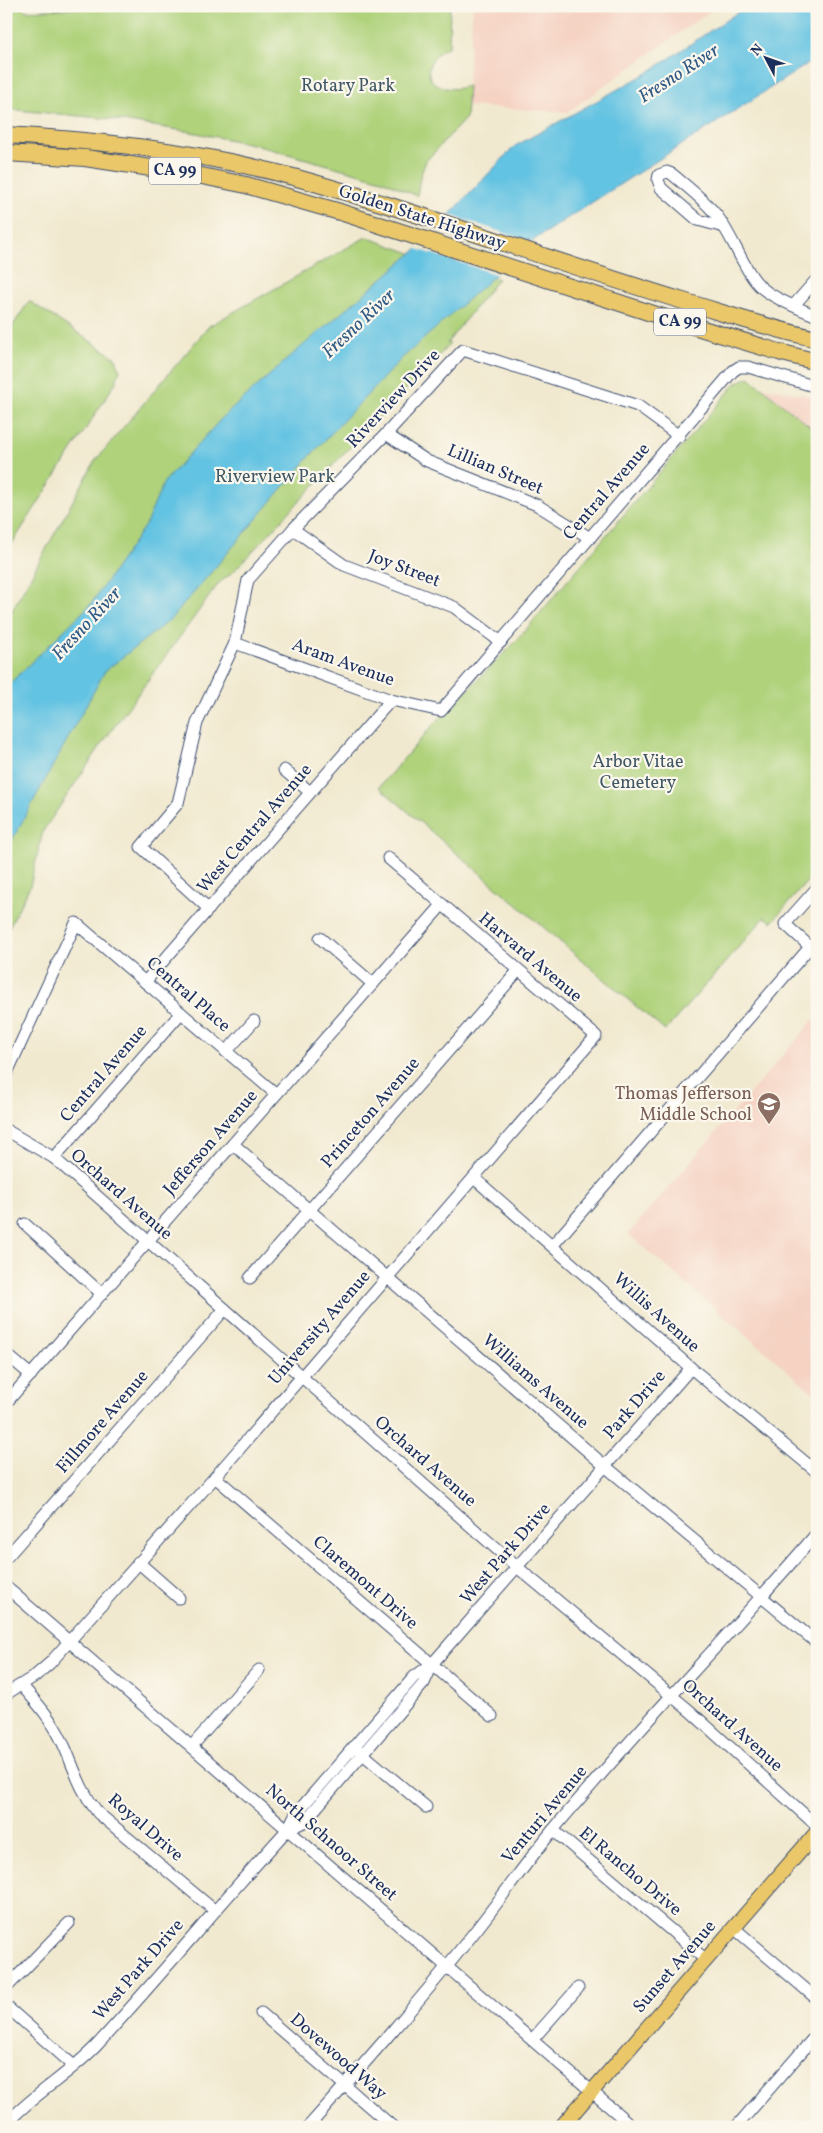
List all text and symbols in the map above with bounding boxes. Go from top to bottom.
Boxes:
north arrow [740,32,790,82]
water label: Fresno River [633,38,725,110]
text: N [747,40,768,61]
park label: Rotary Park [301,74,395,99]
road number: CA 99 [149,158,201,185]
street label: Golden State Highway [335,179,509,257]
water label: Fresno River [317,283,402,365]
road number: CA 99 [654,308,706,336]
street label: Riverview Drive [341,344,447,454]
street label: Central Avenue [558,438,656,546]
street label: Lillian Street [443,439,547,501]
park label: Riverview Park [215,465,335,490]
street label: Joy Street [364,544,444,594]
water label: Fresno River [46,581,128,666]
street label: Aram Avenue [288,633,398,693]
park label: Arbor Vitae Cemetery [593,750,683,796]
street label: West Central Avenue [192,759,318,899]
street label: Harvard Avenue [473,907,587,1009]
street label: Central Place [140,951,236,1039]
street label: Central Avenue [55,1020,153,1128]
street label: Princeton Avenue [316,1052,426,1174]
place label: Thomas Jefferson Middle School [615,1082,752,1128]
street label: Jefferson Avenue [158,1085,264,1201]
school or university icon: Thomas Jefferson Middle School [756,1091,782,1125]
street label: Orchard Avenue [64,1144,178,1246]
street label: University Avenue [263,1265,377,1391]
street label: Willis Avenue [607,1267,705,1359]
street label: Williams Avenue [476,1329,594,1435]
street label: Fillmore Avenue [51,1365,155,1479]
street label: Park Drive [598,1365,672,1445]
street label: Orchard Avenue [368,1411,482,1513]
street label: West Park Drive [455,1498,557,1610]
street label: Claremont Drive [307,1530,423,1636]
street label: Orchard Avenue [676,1674,788,1778]
street label: Venturi Avenue [496,1760,594,1870]
street label: North Schnoor Street [260,1779,402,1907]
street label: Royal Drive [102,1788,188,1868]
street label: El Rancho Drive [573,1822,687,1922]
street label: West Park Drive [88,1914,190,2026]
street label: Sunset Avenue [628,1915,722,2019]
street label: Dovewood Way [284,2008,392,2106]

